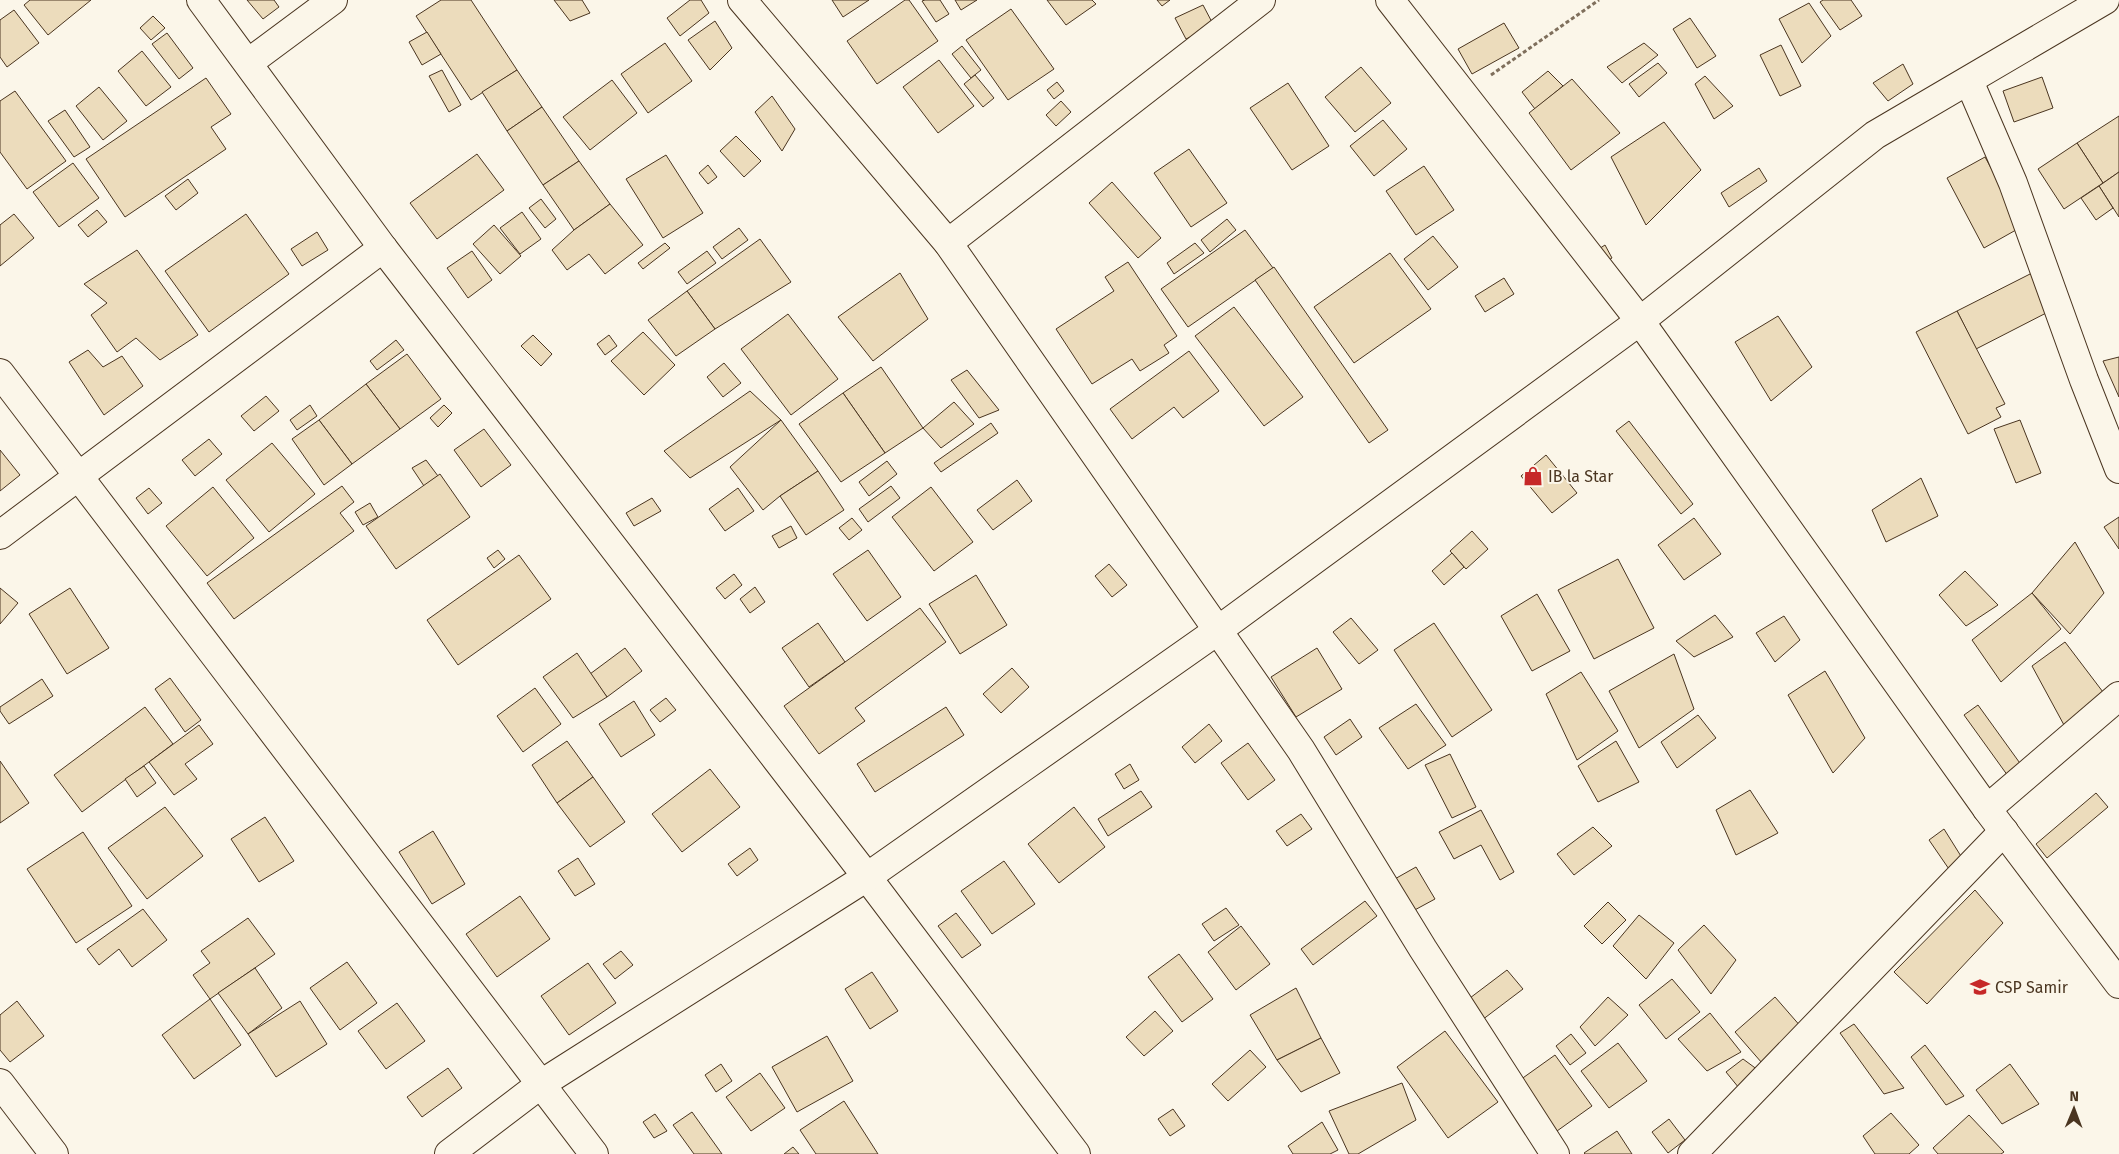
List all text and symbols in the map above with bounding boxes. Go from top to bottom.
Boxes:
shop icon: IB la Star [1522,465,1544,487]
place label: IB la Star [1548,467,1614,486]
school or university icon: CSP Samir [1969,976,1991,998]
place label: CSP Samir [1995,978,2069,997]
north arrow [2049,1084,2099,1134]
text: N [2069,1088,2079,1105]

